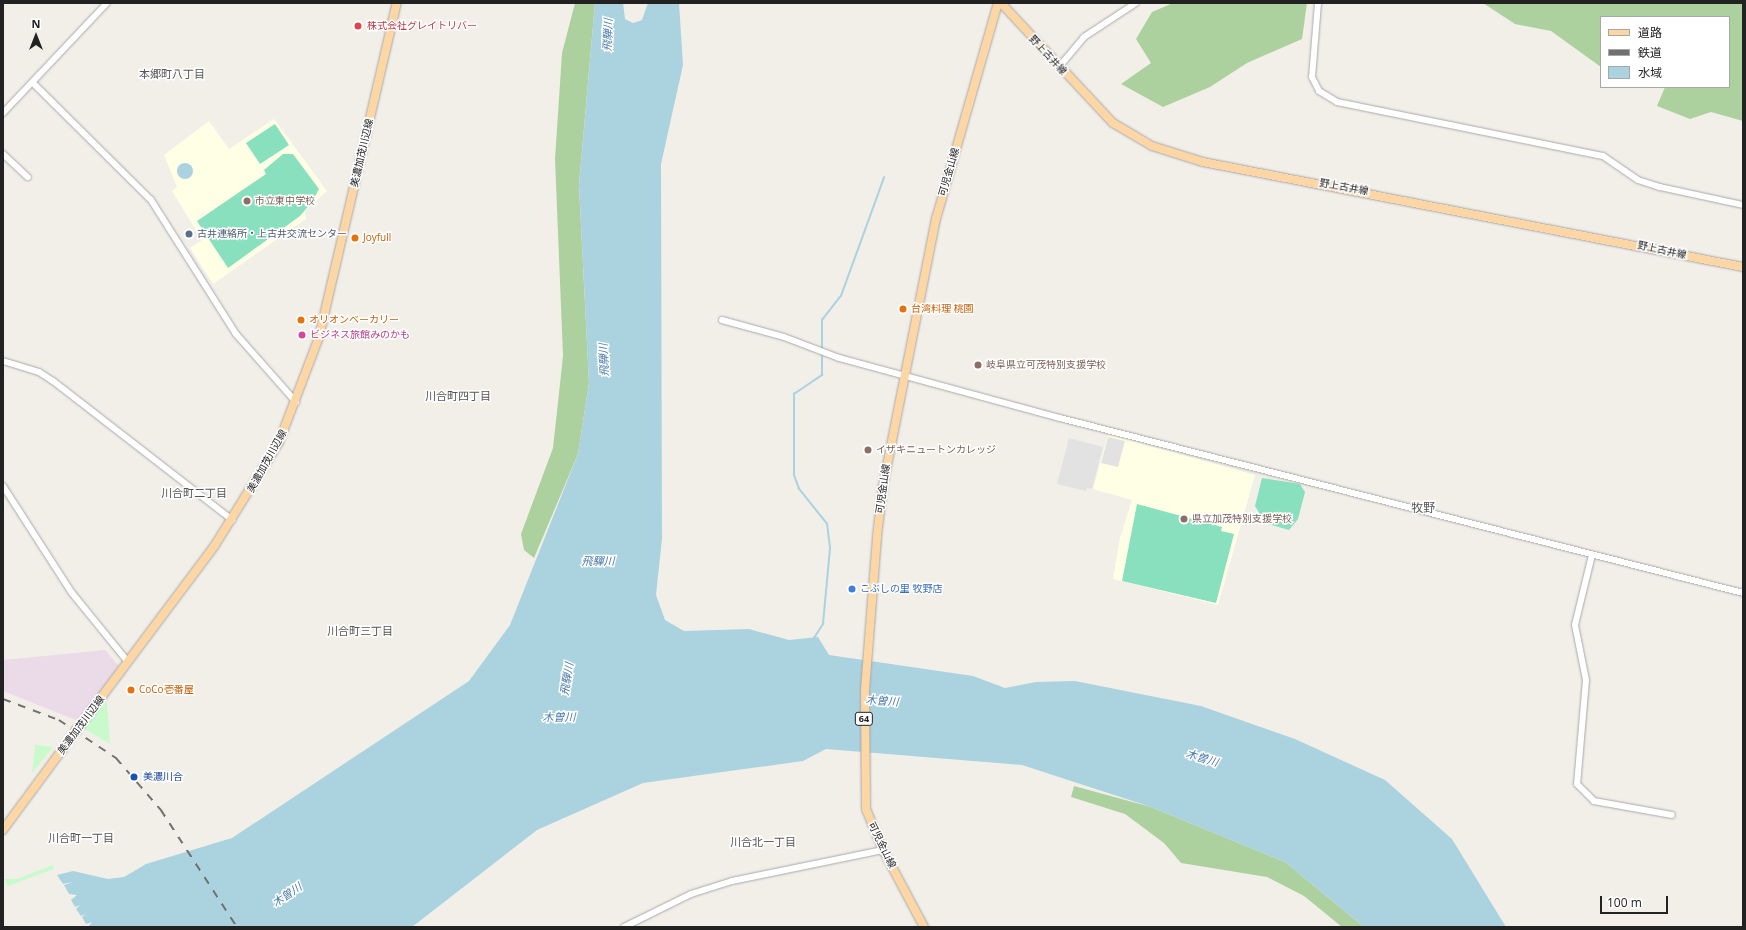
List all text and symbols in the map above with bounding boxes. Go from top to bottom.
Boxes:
north arrow [16,16,56,56]
text: N [32,16,40,31]
legend [1600,16,1730,88]
water label: 飛騨川 [601,18,615,52]
marker: 株式会社グレイトリバー [352,20,364,32]
place label: 株式会社グレイトリバー [367,20,477,32]
text: 道路 [1638,24,1662,41]
street label: 野上古井線 [1027,33,1069,77]
text: 鉄道 [1638,44,1662,61]
text: 水域 [1638,64,1662,81]
district label: 本郷町八丁目 [139,67,205,81]
street label: 美濃加茂川辺線 [348,118,376,188]
street label: 可児金山線 [936,146,962,198]
street label: 野上古井線 [1318,177,1370,197]
place label: 市立東中学校 [255,195,315,207]
marker: 市立東中学校 [242,196,252,206]
place label: 古井連絡所・上古井交流センター [197,228,347,240]
marker: 古井連絡所・上古井交流センター [184,229,194,239]
place label: Joyfull [363,232,391,244]
marker: Joyfull [350,233,360,243]
street label: 野上古井線 [1636,239,1688,261]
place label: 台湾料理 桃園 [911,303,974,315]
marker: 台湾料理 桃園 [898,304,908,314]
place label: オリオンベーカリー [309,314,399,326]
marker: オリオンベーカリー [296,315,306,325]
place label: ビジネス旅館みのかも [310,329,410,341]
marker: ビジネス旅館みのかも [297,330,307,340]
water label: 飛騨川 [597,343,611,377]
place label: 岐阜県立可茂特別支援学校 [986,359,1106,371]
marker: 岐阜県立可茂特別支援学校 [973,360,983,370]
district label: 川合町四丁目 [425,389,491,403]
street label: 美濃加茂川辺線 [245,427,289,495]
place label: イザキニュートンカレッジ [876,444,996,456]
marker: イザキニュートンカレッジ [863,445,873,455]
street label: 可児金山線 [874,463,892,515]
district label: 川合町二丁目 [161,486,227,500]
district label: 牧野 [1411,501,1435,515]
place label: 県立加茂特別支援学校 [1192,513,1292,525]
marker: 県立加茂特別支援学校 [1179,514,1189,524]
water label: 飛驒川 [582,554,614,568]
place label: こぶしの里 牧野店 [860,583,943,595]
marker: こぶしの里 牧野店 [847,584,857,594]
district label: 川合町三丁目 [327,624,393,638]
water label: 飛騨川 [558,662,576,696]
place label: CoCo壱番屋 [139,684,194,696]
marker: CoCo壱番屋 [126,685,136,695]
street label: 美濃加茂川辺線 [55,693,107,757]
water label: 木曽川 [865,693,899,709]
water label: 木曽川 [543,710,575,724]
road number: 64 [854,712,874,726]
water label: 木曽川 [1184,747,1220,769]
marker: 美濃川合 [128,771,140,783]
place label: 美濃川合 [143,771,183,783]
street label: 可児金山線 [866,820,898,870]
district label: 川合町一丁目 [48,831,114,845]
district label: 川合北一丁目 [730,835,796,849]
water label: 木曽川 [270,880,304,910]
scale bar [1602,888,1670,914]
text: 100 m [1607,894,1642,911]

